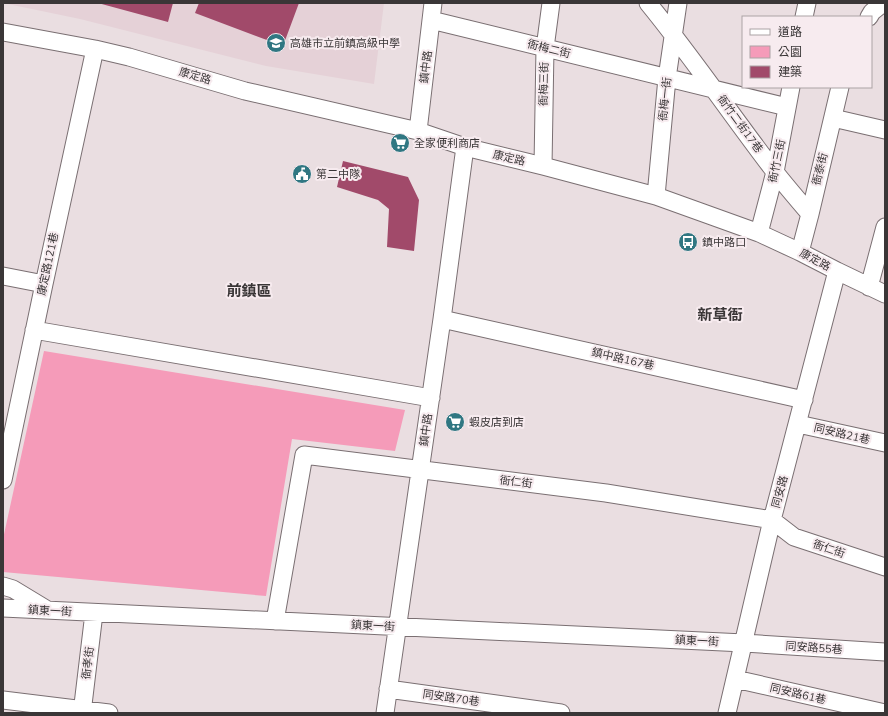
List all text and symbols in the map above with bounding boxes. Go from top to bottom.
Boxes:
legend [742,16,872,88]
text: 道路 [778,24,802,40]
school or university icon: 高雄市立前鎮高級中學 [265,32,287,54]
place label: 高雄市立前鎮高級中學 [290,36,400,51]
street label: 衙梅二街 [526,36,572,62]
text: 公園 [778,44,802,60]
street label: 鎮中路 [417,50,435,84]
street label: 衙梅三街 [536,62,552,106]
street label: 康定路 [177,64,213,88]
text: 建築 [778,64,802,80]
street label: 衙梅一街 [655,76,675,122]
street label: 衙竹二街17巷 [714,92,766,156]
supermarket icon: 全家便利商店 [389,132,411,154]
place label: 全家便利商店 [414,136,480,151]
street label: 衙竹三街 [765,138,789,184]
street label: 康定路 [491,147,527,169]
street label: 衙泰街 [809,151,831,187]
public building icon: 第二中隊 [291,163,313,185]
place label: 第二中隊 [316,167,360,182]
street label: 康定路121巷 [34,231,62,297]
bus stop icon: 鎮中路口 [677,231,699,253]
place label: 鎮中路口 [702,235,746,250]
street label: 康定路 [797,246,833,274]
district label: 前鎮區 [226,281,272,301]
district label: 新草衙 [697,305,743,325]
street label: 鎮中路167巷 [590,345,656,373]
supermarket icon: 蝦皮店到店 [444,411,466,433]
street label: 鎮中路 [416,413,436,447]
place label: 蝦皮店到店 [469,415,524,430]
street label: 同安路21巷 [812,420,872,448]
street label: 衙仁街 [499,473,533,491]
street label: 同安路 [768,474,792,510]
street label: 衙仁街 [811,537,847,561]
street label: 鎮東一街 [28,602,72,620]
street label: 鎮東一街 [351,617,395,635]
street label: 鎮東一街 [675,632,719,650]
street label: 同安路55巷 [785,639,843,657]
street label: 衙孝街 [79,646,97,680]
street label: 同安路61巷 [768,680,828,708]
street label: 同安路70巷 [422,687,480,709]

